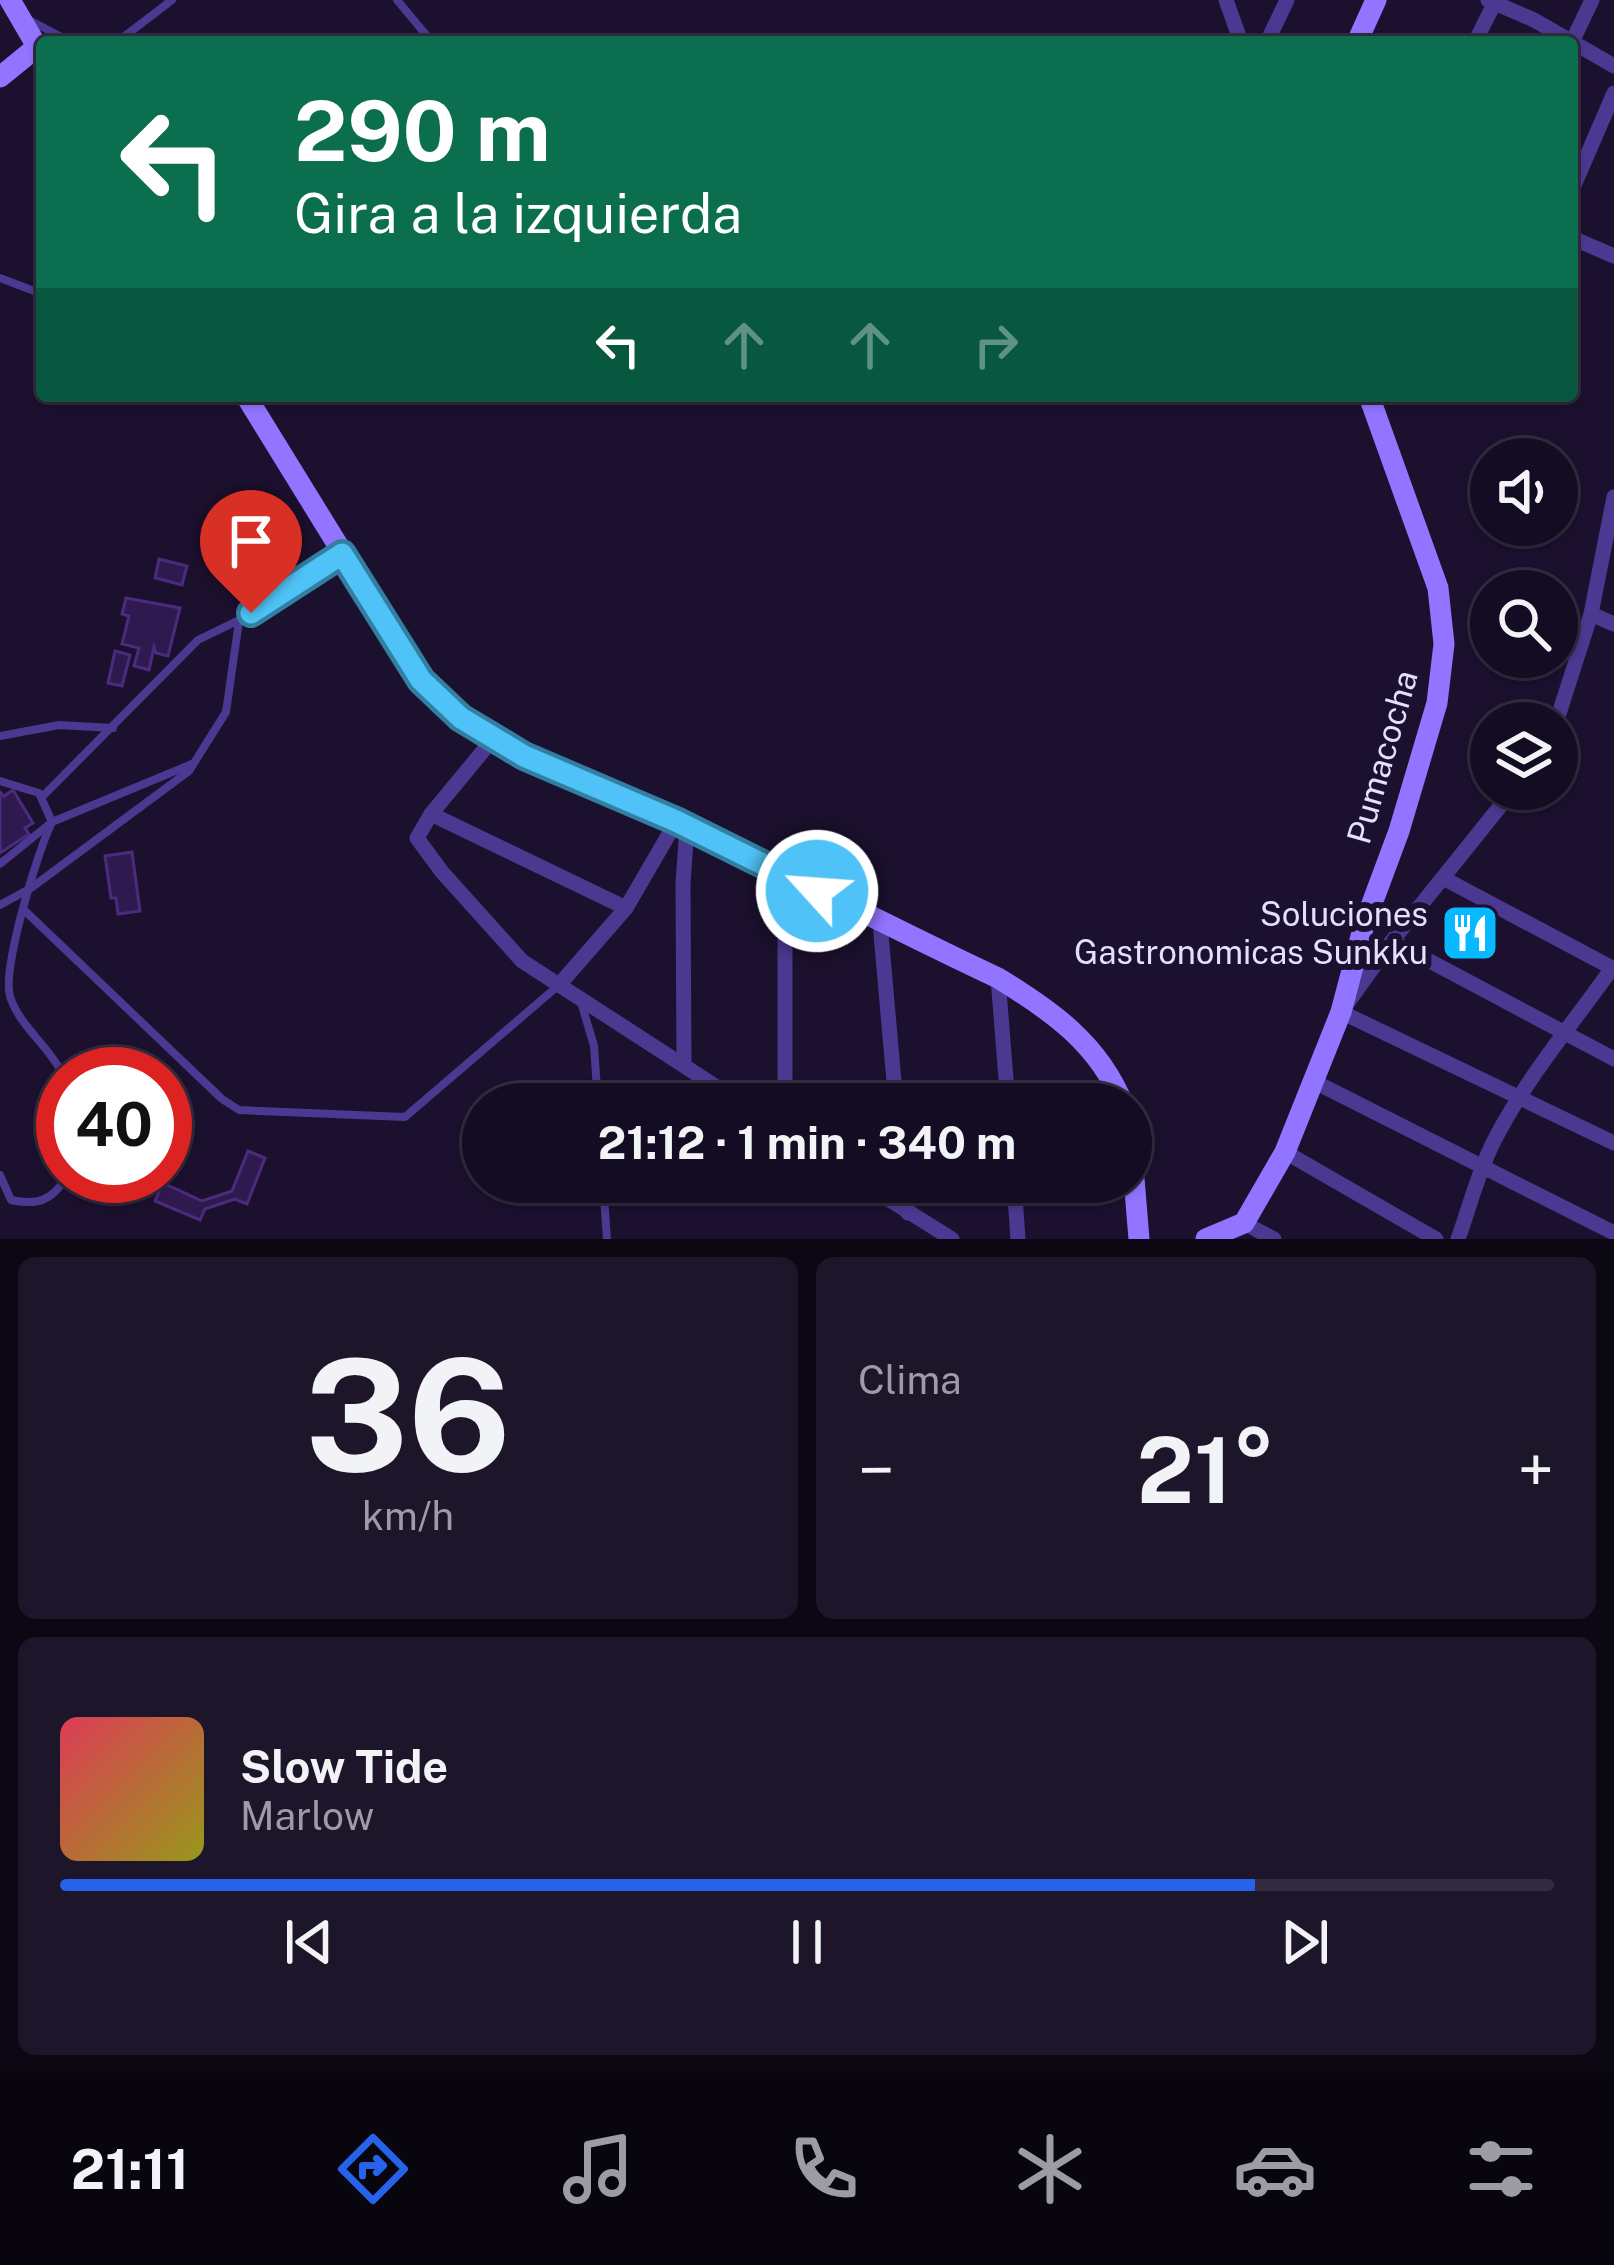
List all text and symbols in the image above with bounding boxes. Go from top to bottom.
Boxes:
text: 290 m [294,81,551,180]
icon: left [96,84,252,240]
text: Gira a la izquierda [294,182,742,245]
icon: left [585,312,651,378]
icon: ahead [711,312,777,378]
icon: ahead [837,312,903,378]
icon: right [963,312,1029,378]
map controls [1470,438,1578,810]
button: sound [1470,438,1578,546]
pin [200,490,302,613]
icon: arrive [218,508,284,574]
button: search [1470,570,1578,678]
street label: Pumacocha [1339,666,1425,848]
button: layers [1470,702,1578,810]
position arrow [754,828,880,954]
place label: Soluciones Gastronomicas Sunkku [1074,895,1428,971]
restaurant icon: Soluciones Gastronomicas Sunkku [1439,902,1501,964]
speed limit sign: 40 [36,1047,192,1203]
text: 21:12 · 1 min · 340 m [598,1116,1016,1169]
text: 36 [305,1323,511,1506]
text: Clima [858,1357,962,1403]
text: 21° [1137,1417,1275,1523]
text: − [858,1431,895,1509]
text: + [1517,1431,1554,1509]
text: km/h [362,1493,454,1539]
text: Slow Tide [240,1740,448,1793]
text: Marlow [240,1793,374,1839]
icon: previous [276,1909,342,1975]
icon: pause [774,1909,840,1975]
icon: next [1272,1909,1338,1975]
icon: directions [331,2127,415,2211]
icon: music [556,2127,640,2211]
icon: phone [782,2127,866,2211]
icon: climate [1008,2127,1092,2211]
icon: car [1233,2127,1317,2211]
icon: filters [1459,2127,1543,2211]
text: 21:11 [71,2138,189,2201]

